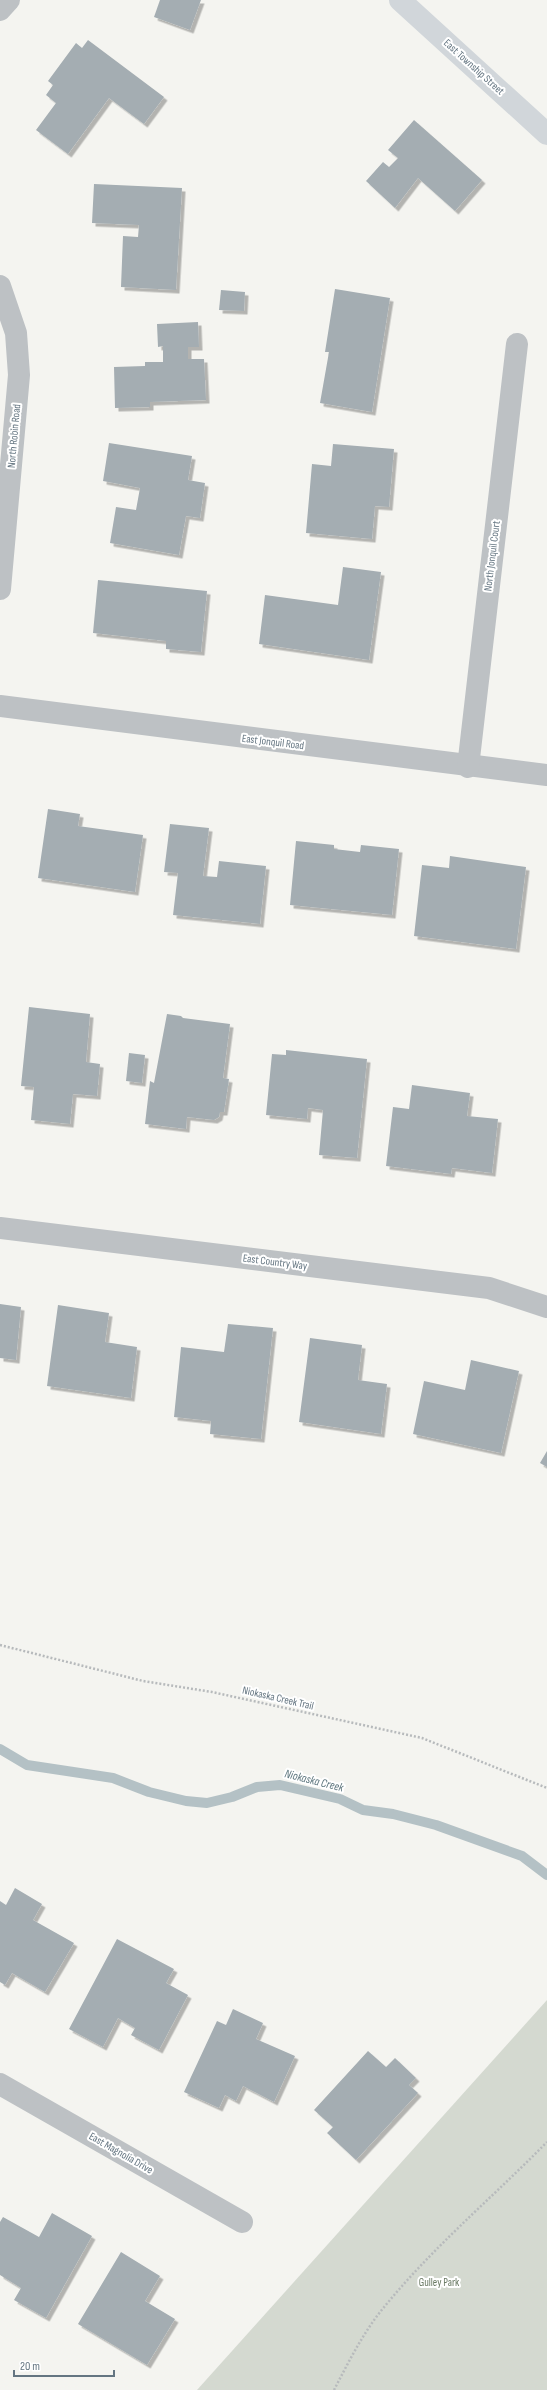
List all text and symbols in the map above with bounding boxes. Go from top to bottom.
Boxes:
street label: East Township Street [441,36,507,98]
street label: North Robin Road [5,403,23,469]
street label: North Jonquil Court [481,519,503,592]
street label: East Jonquil Road [241,732,305,752]
street label: East Country Way [242,1252,309,1272]
street label: Niokaska Creek Trail [241,1683,315,1713]
water label: Niokaska Creek [283,1766,345,1796]
street label: East Magnolia Drive [87,2129,155,2177]
park label: Gulley Park [419,2276,460,2289]
scale bar [14,2352,114,2378]
text: 20 m [20,2359,40,2374]

